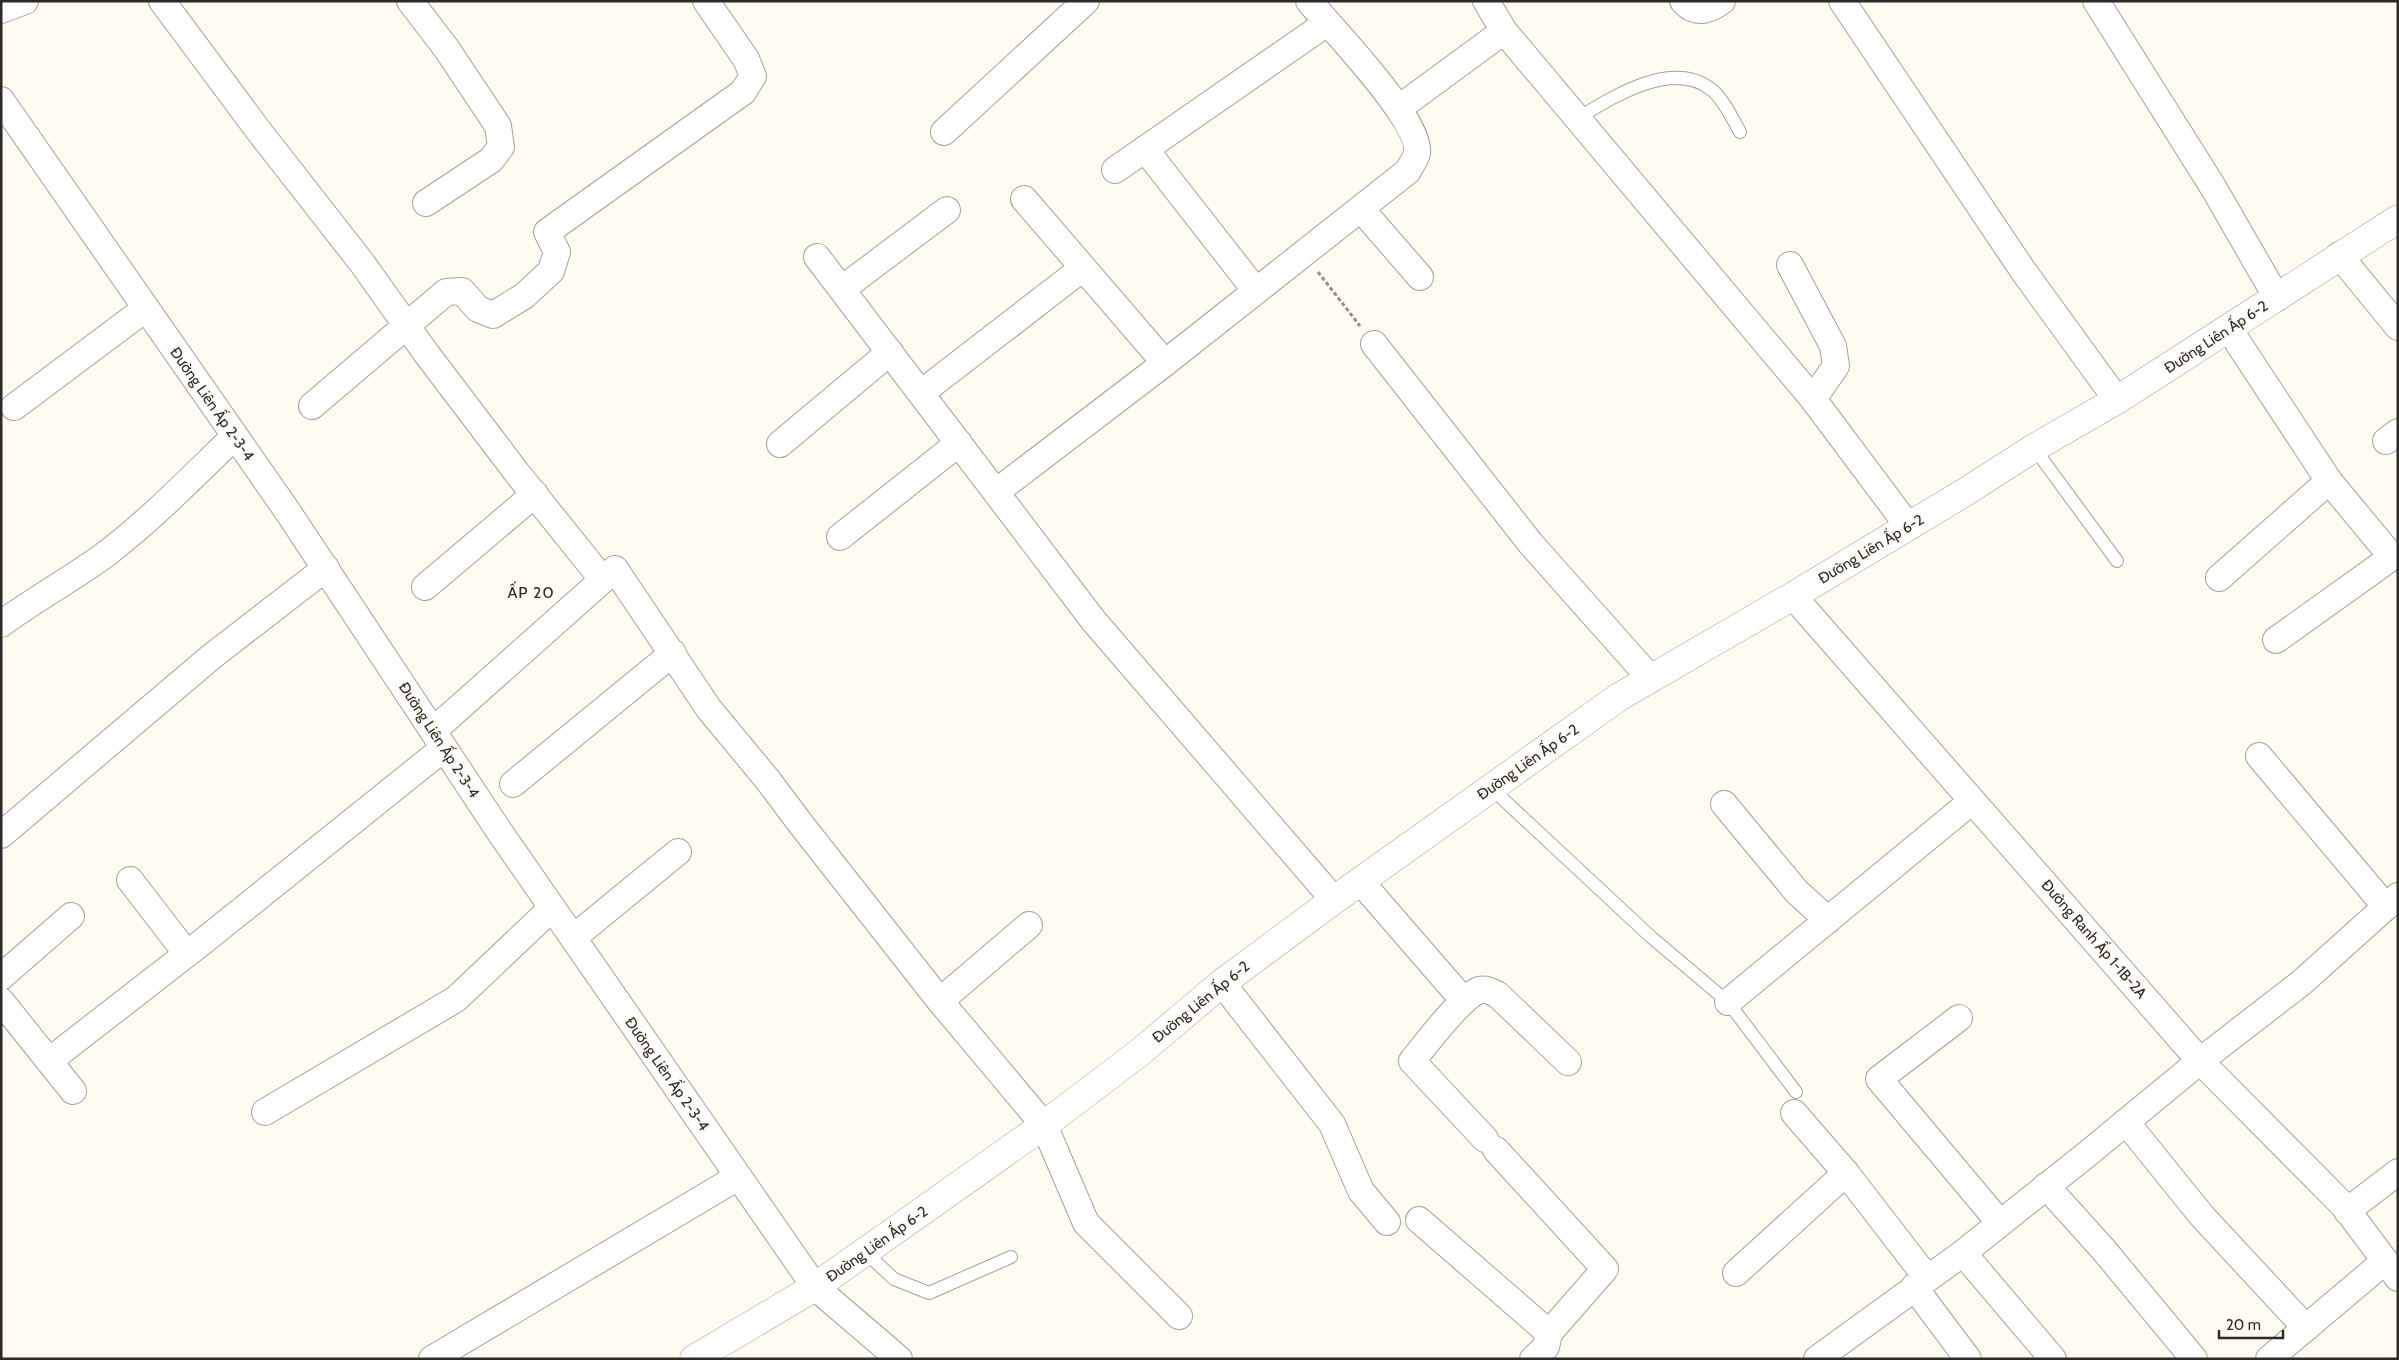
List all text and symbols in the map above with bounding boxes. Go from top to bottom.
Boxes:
street label: Đường Liên Ấp 6-2 [2159,294,2271,377]
street label: Đường Liên Ấp 2-3-4 [166,342,261,464]
street label: Đường Liên Ấp 6-2 [1813,508,1927,588]
district label: ẤP 20 [507,581,555,602]
street label: Đường Liên Ấp 2-3-4 [395,677,486,802]
street label: Đường Liên Ấp 6-2 [1472,718,1582,804]
street label: Đường Ranh Ấp 1-1B-2A [2038,874,2153,1003]
street label: Đường Liên Ấp 6-2 [1147,955,1253,1047]
street label: Đường Liên Ấp 2-3-4 [621,1012,716,1134]
street label: Đường Liên Ấp 6-2 [821,1200,931,1286]
scale bar [2219,1308,2283,1340]
text: 20 m [2226,1316,2261,1334]

